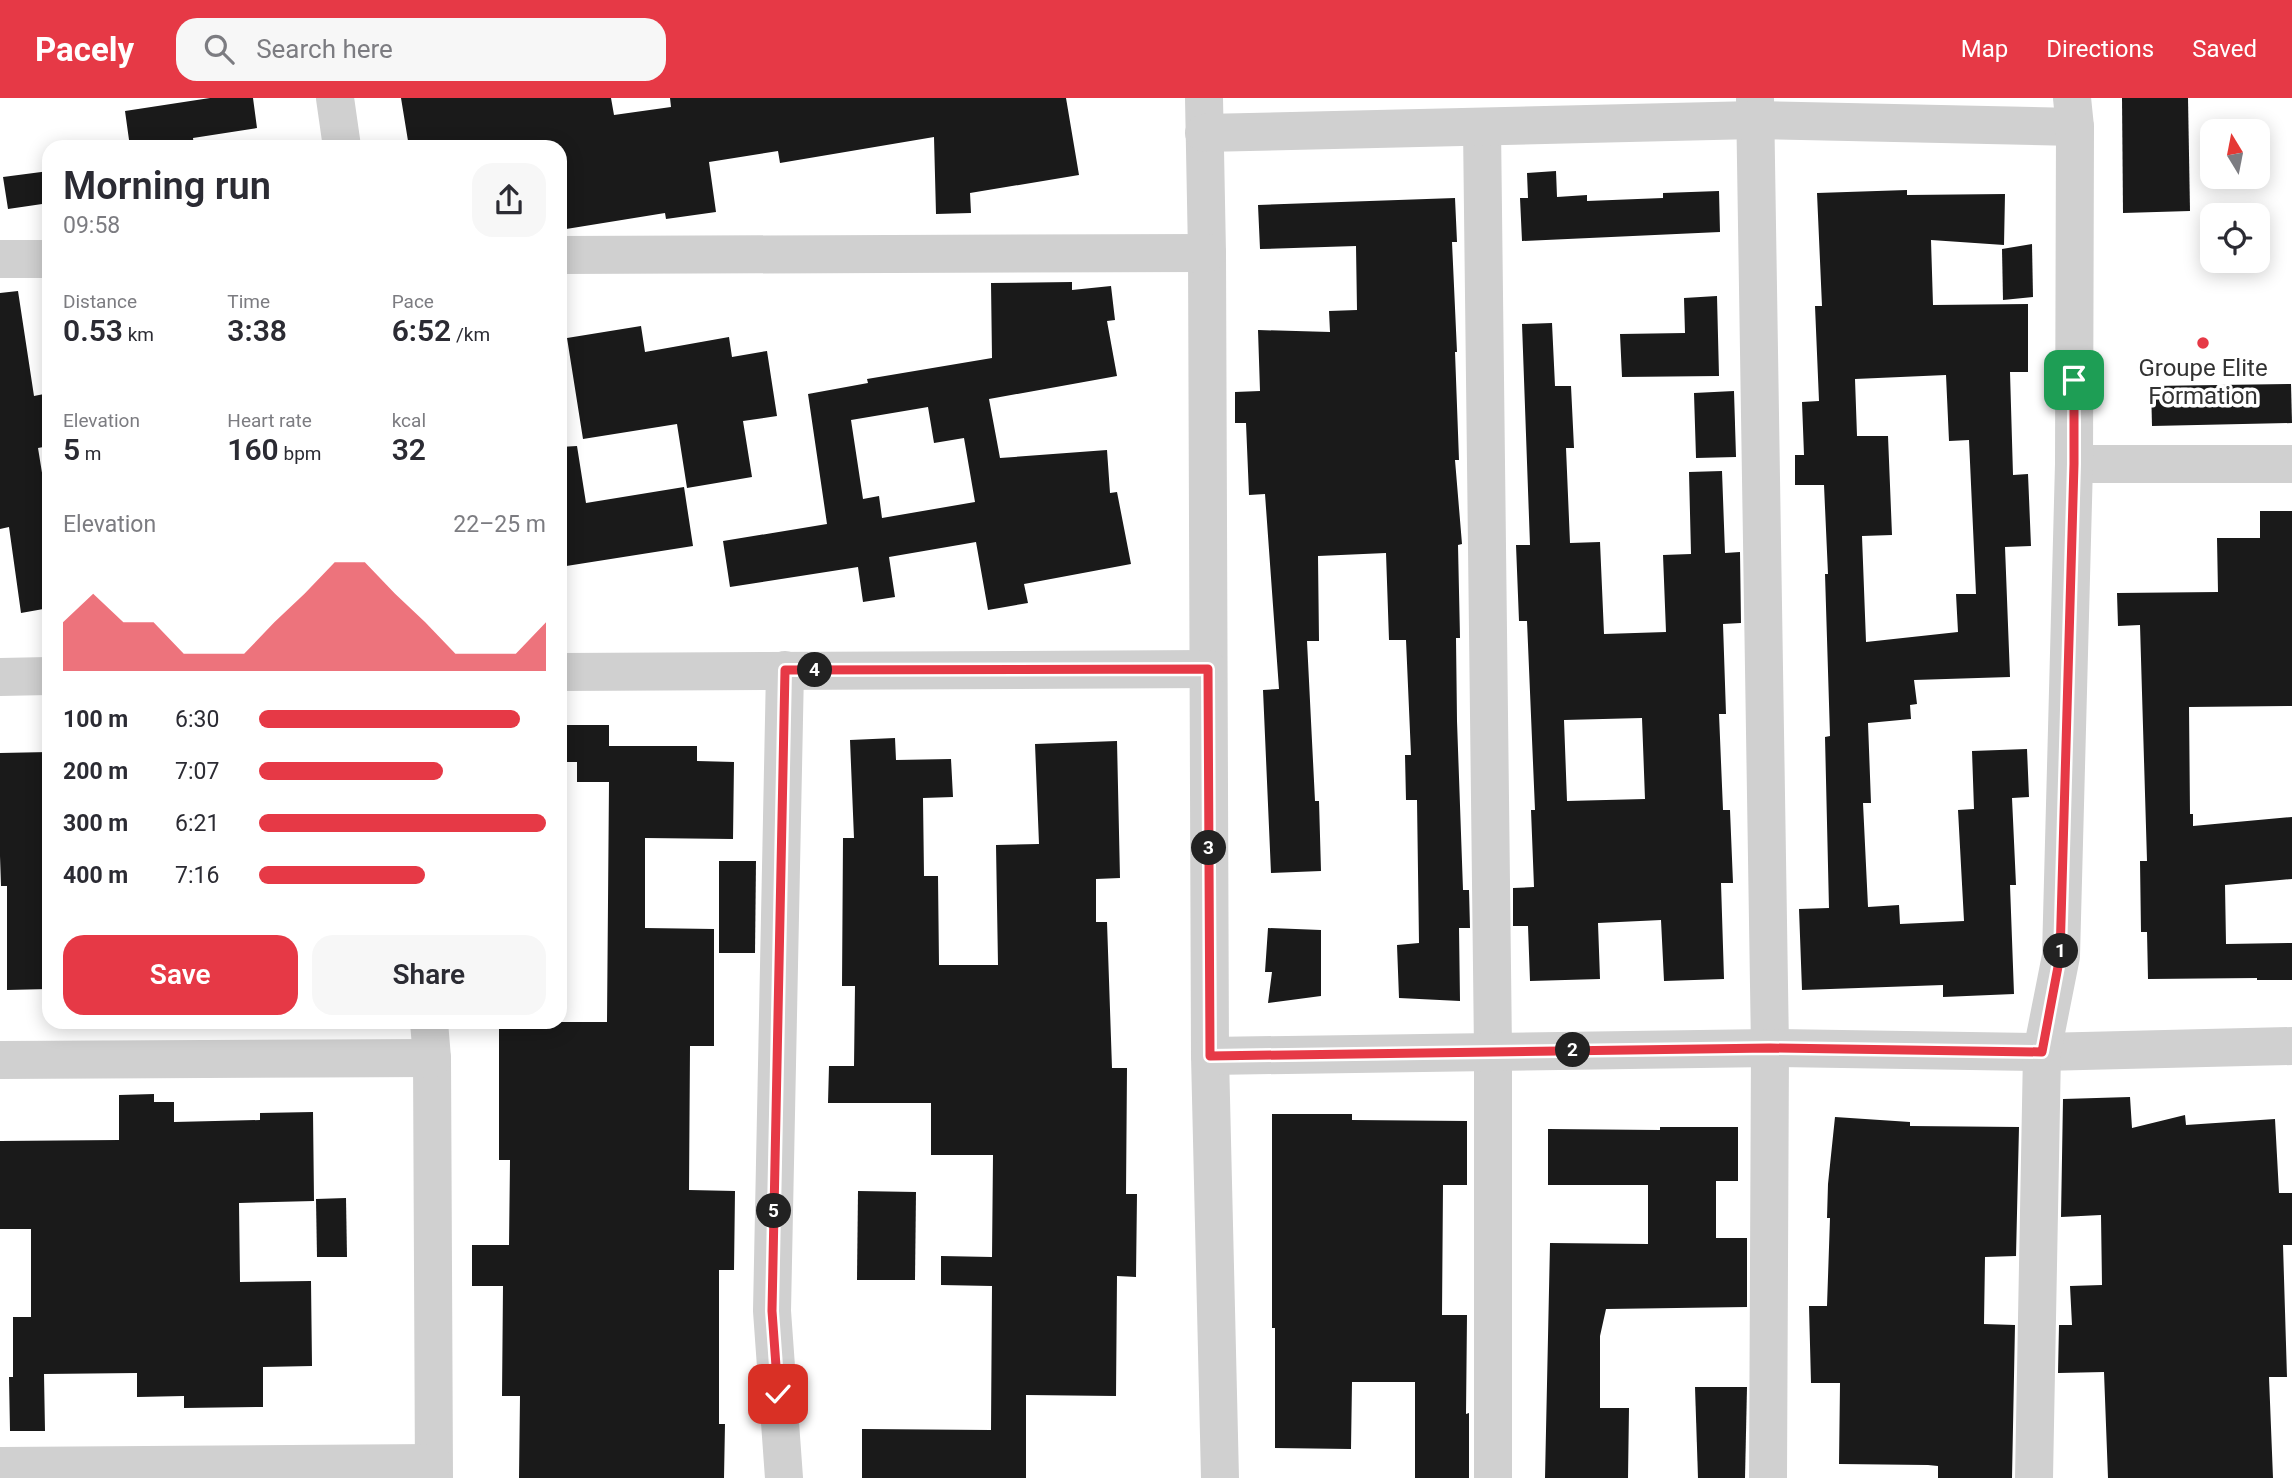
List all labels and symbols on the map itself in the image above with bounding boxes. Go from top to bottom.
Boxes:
north arrow [2200,119,2270,189]
marker: Groupe Elite Formation [2195,335,2211,351]
pin [2044,350,2104,410]
place label: Groupe Elite Formation [2138,354,2268,410]
pin: 4 [798,652,832,688]
pin: 3 [1192,830,1226,866]
pin: 1 [2044,934,2078,968]
pin: 2 [1556,1032,1590,1068]
pin: 5 [756,1194,792,1228]
pin [748,1364,808,1424]

